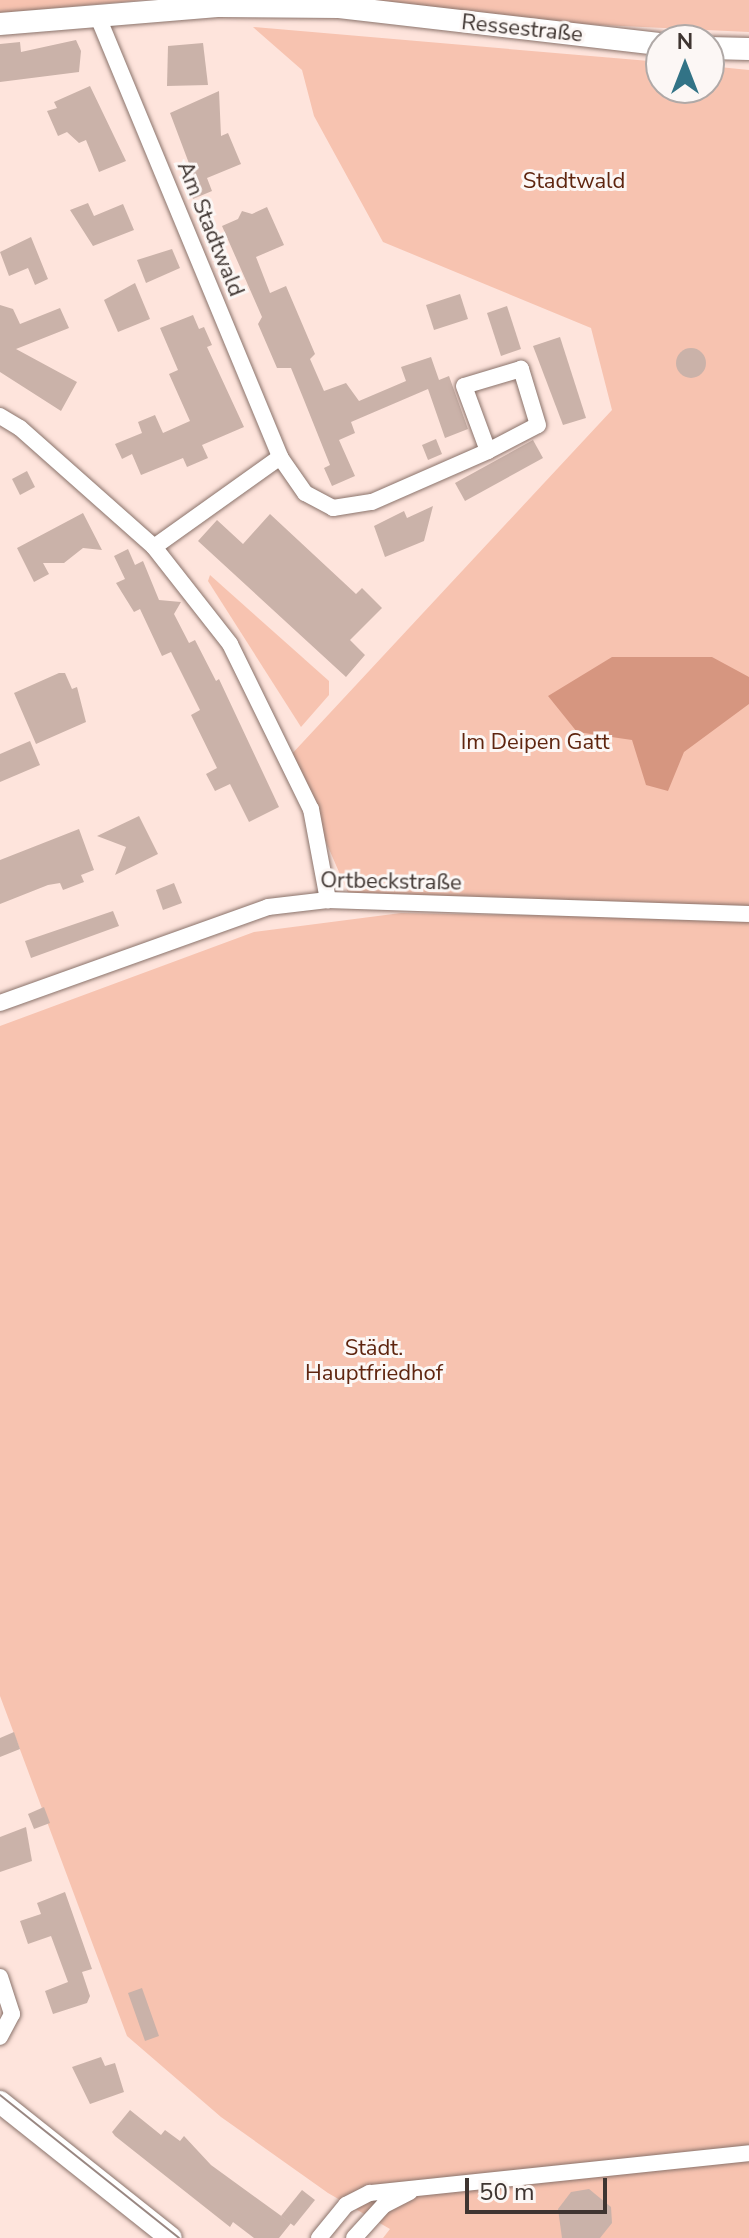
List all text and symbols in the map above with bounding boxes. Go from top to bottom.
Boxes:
street label: Ressestraße [460,10,584,48]
north arrow [645,24,725,104]
text: N [677,27,693,57]
street label: Am Stadtwald [171,158,249,300]
park label: Stadtwald [523,169,625,195]
park label: Im Deipen Gatt [461,730,609,756]
street label: Ortbeckstraße [320,868,462,896]
park label: Städt. Hauptfriedhof [305,1335,443,1386]
scale bar [469,2162,611,2212]
text: 50 m [479,2176,535,2208]

